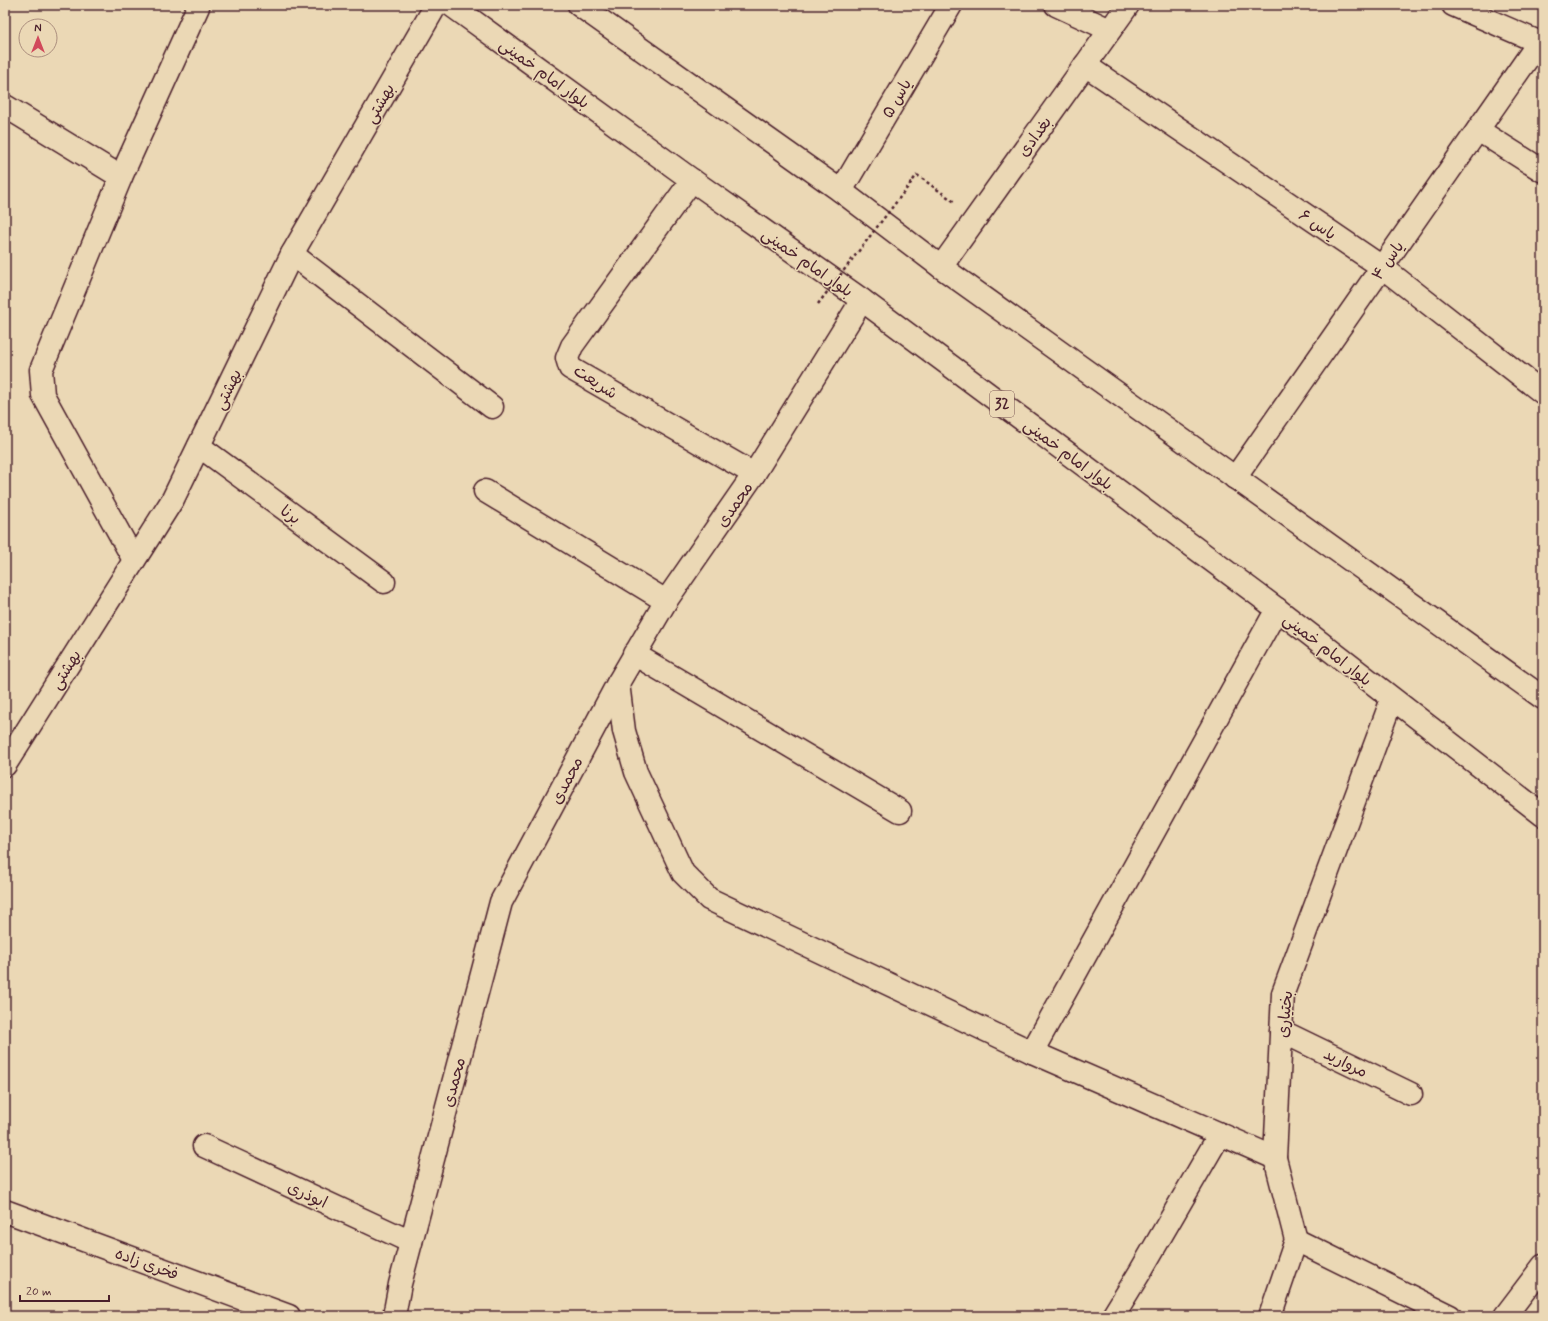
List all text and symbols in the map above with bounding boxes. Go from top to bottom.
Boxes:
north arrow [18,18,58,58]
text: N [34,22,42,36]
street label: بلوار امام خمینی [494,34,593,115]
street label: یاس ۵ [878,75,917,122]
street label: بهشتی [360,80,400,128]
street label: بغدادی [1013,112,1057,161]
street label: یاس ۶ [1294,205,1340,245]
street label: بلوار امام خمینی [757,224,857,303]
street label: یاس ۴ [1367,237,1409,285]
street label: شریعت [569,360,621,404]
street label: بهشتی [209,366,247,414]
road number: 32 [990,391,1014,417]
street label: بلوار امام خمینی [1019,415,1117,496]
street label: محمدی [712,478,758,532]
street label: برنا [276,501,305,530]
street label: بلوار امام خمینی [1278,609,1376,692]
street label: بهشتی [46,646,87,694]
street label: محمدی [546,753,589,808]
street label: بختیاری [1273,990,1298,1039]
street label: مروارید [1320,1044,1371,1083]
street label: محمدی [438,1055,471,1110]
street label: ابوذری [284,1177,331,1214]
street label: فخری زاده [112,1243,181,1286]
scale bar [20,1277,109,1303]
text: 20 m [26,1284,52,1300]

